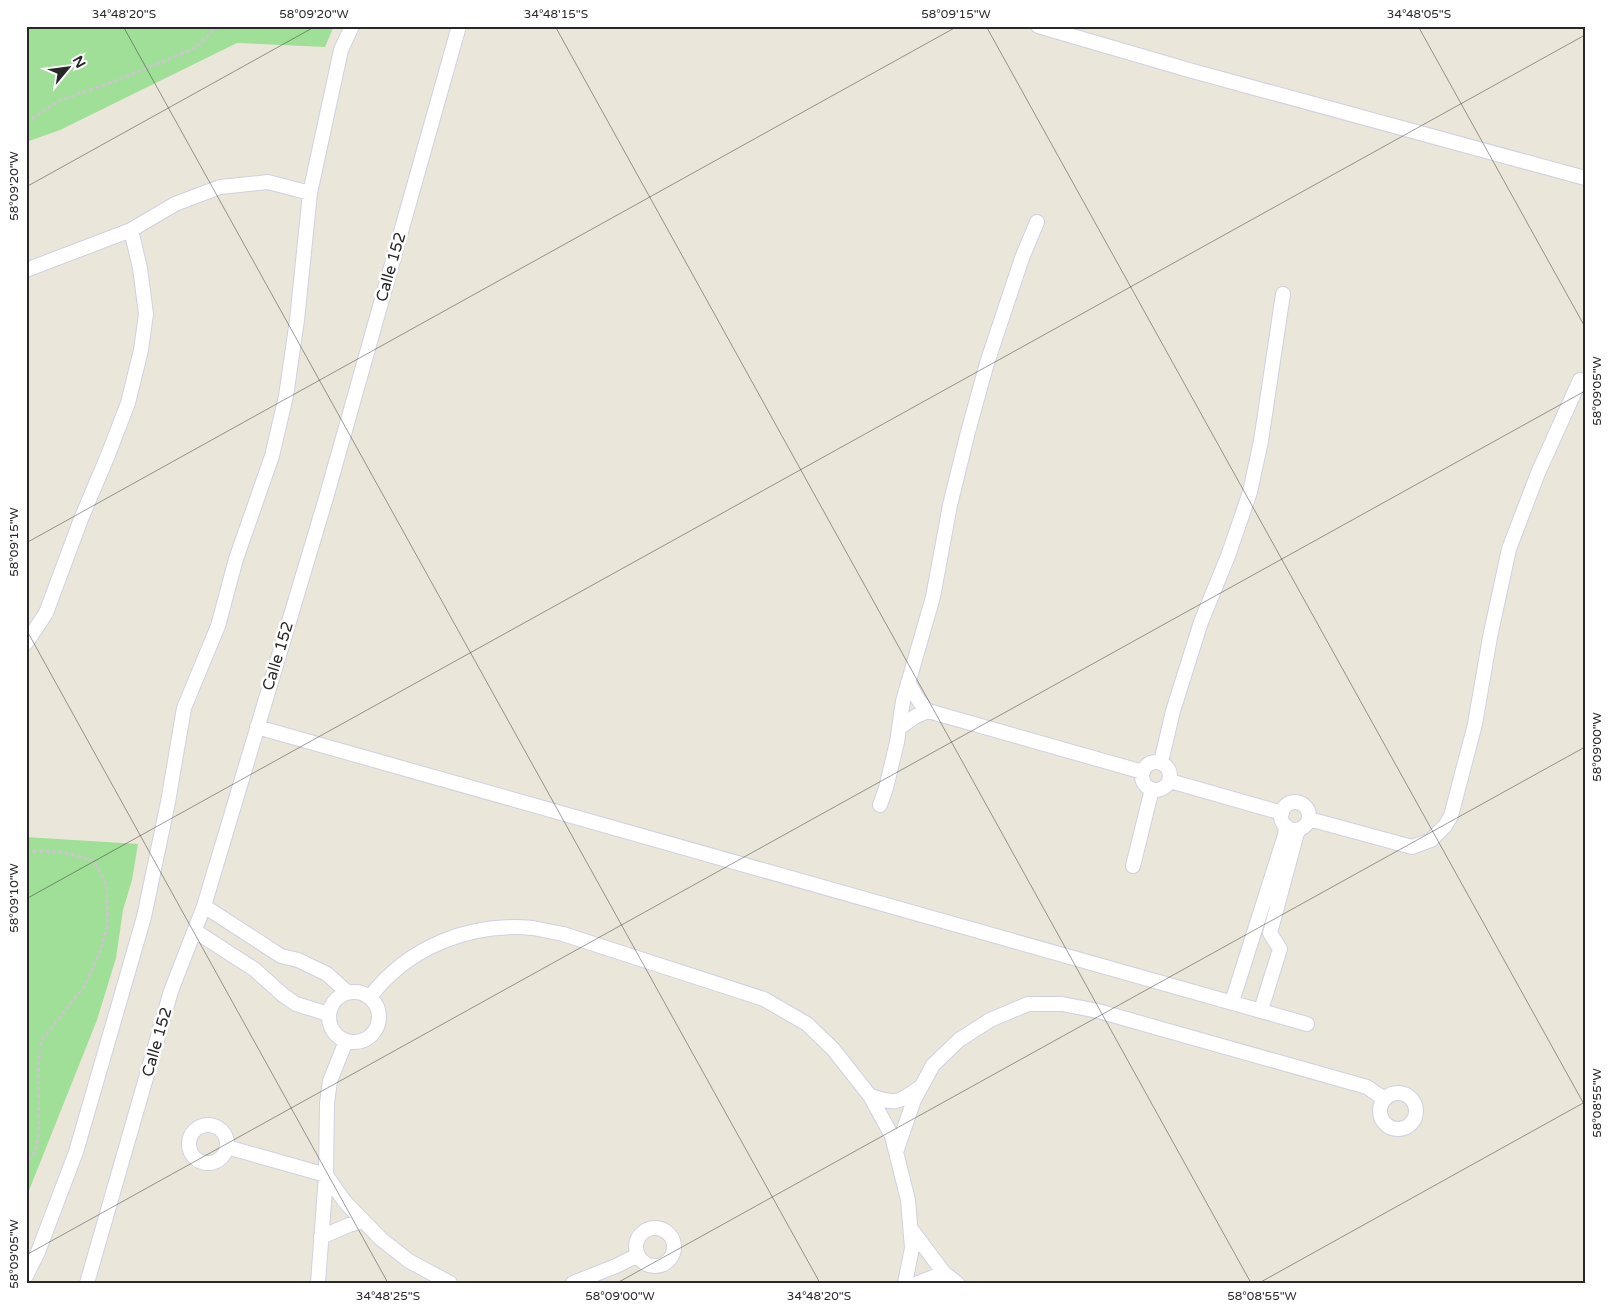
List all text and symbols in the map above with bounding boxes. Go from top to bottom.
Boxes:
text: 34°48'20"S [92,7,156,21]
text: 58°09'20"W [279,7,349,21]
text: 34°48'15"S [524,7,588,21]
text: 58°09'15"W [921,7,991,21]
text: 34°48'05"S [1387,7,1451,21]
north arrow [42,42,92,92]
text: N [69,53,89,71]
text: 58°09'20"W [7,151,21,221]
street label: Calle 152 [372,230,410,304]
text: 58°09'05"W [1590,356,1604,426]
text: 58°09'15"W [7,507,21,577]
street label: Calle 152 [258,619,298,693]
text: 58°09'00"W [1590,712,1604,782]
text: 58°09'10"W [7,863,21,933]
street label: Calle 152 [138,1005,176,1079]
text: 58°08'55"W [1590,1068,1604,1138]
text: 58°09'05"W [7,1219,21,1289]
text: 34°48'25"S [356,1289,420,1303]
text: 58°09'00"W [585,1289,655,1303]
text: 34°48'20"S [787,1289,851,1303]
text: 58°08'55"W [1227,1289,1297,1303]

